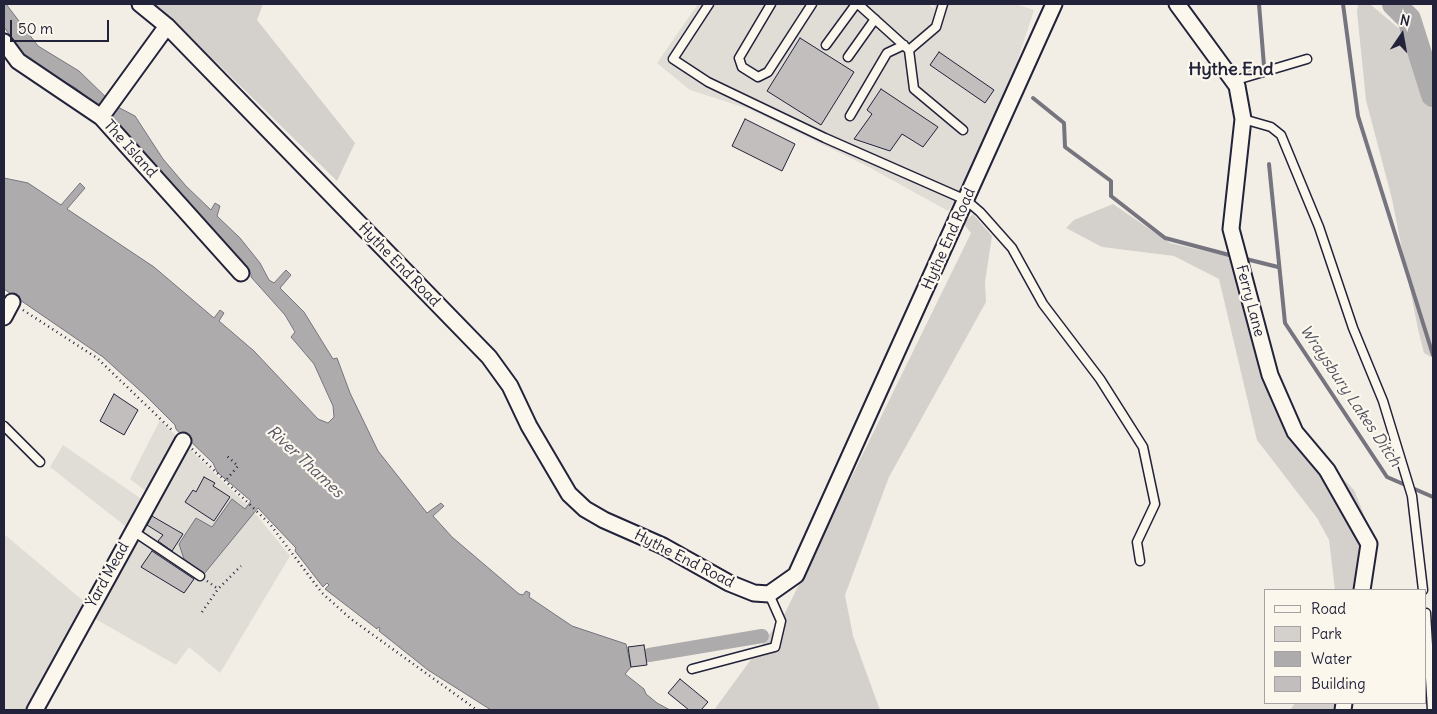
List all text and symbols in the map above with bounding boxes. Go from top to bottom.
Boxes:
scale bar [12,10,111,42]
north arrow [1377,10,1427,60]
text: N [1399,11,1412,30]
text: 50 m [18,19,53,38]
district label: Hythe End [1188,59,1274,81]
street label: The Island [100,117,160,181]
street label: Hythe End Road [918,185,980,293]
street label: Hythe End Road [354,219,444,311]
street label: Ferry Lane [1232,263,1268,339]
water label: Wraysbury Lakes Ditch [1295,322,1405,470]
water label: River Thames [263,422,347,502]
street label: Hythe End Road [631,526,737,592]
street label: Yard Mead [83,539,133,611]
legend [1264,589,1427,704]
text: Road [1311,599,1346,618]
text: Park [1311,624,1342,643]
text: Water [1311,649,1352,668]
text: Building [1311,674,1366,693]

